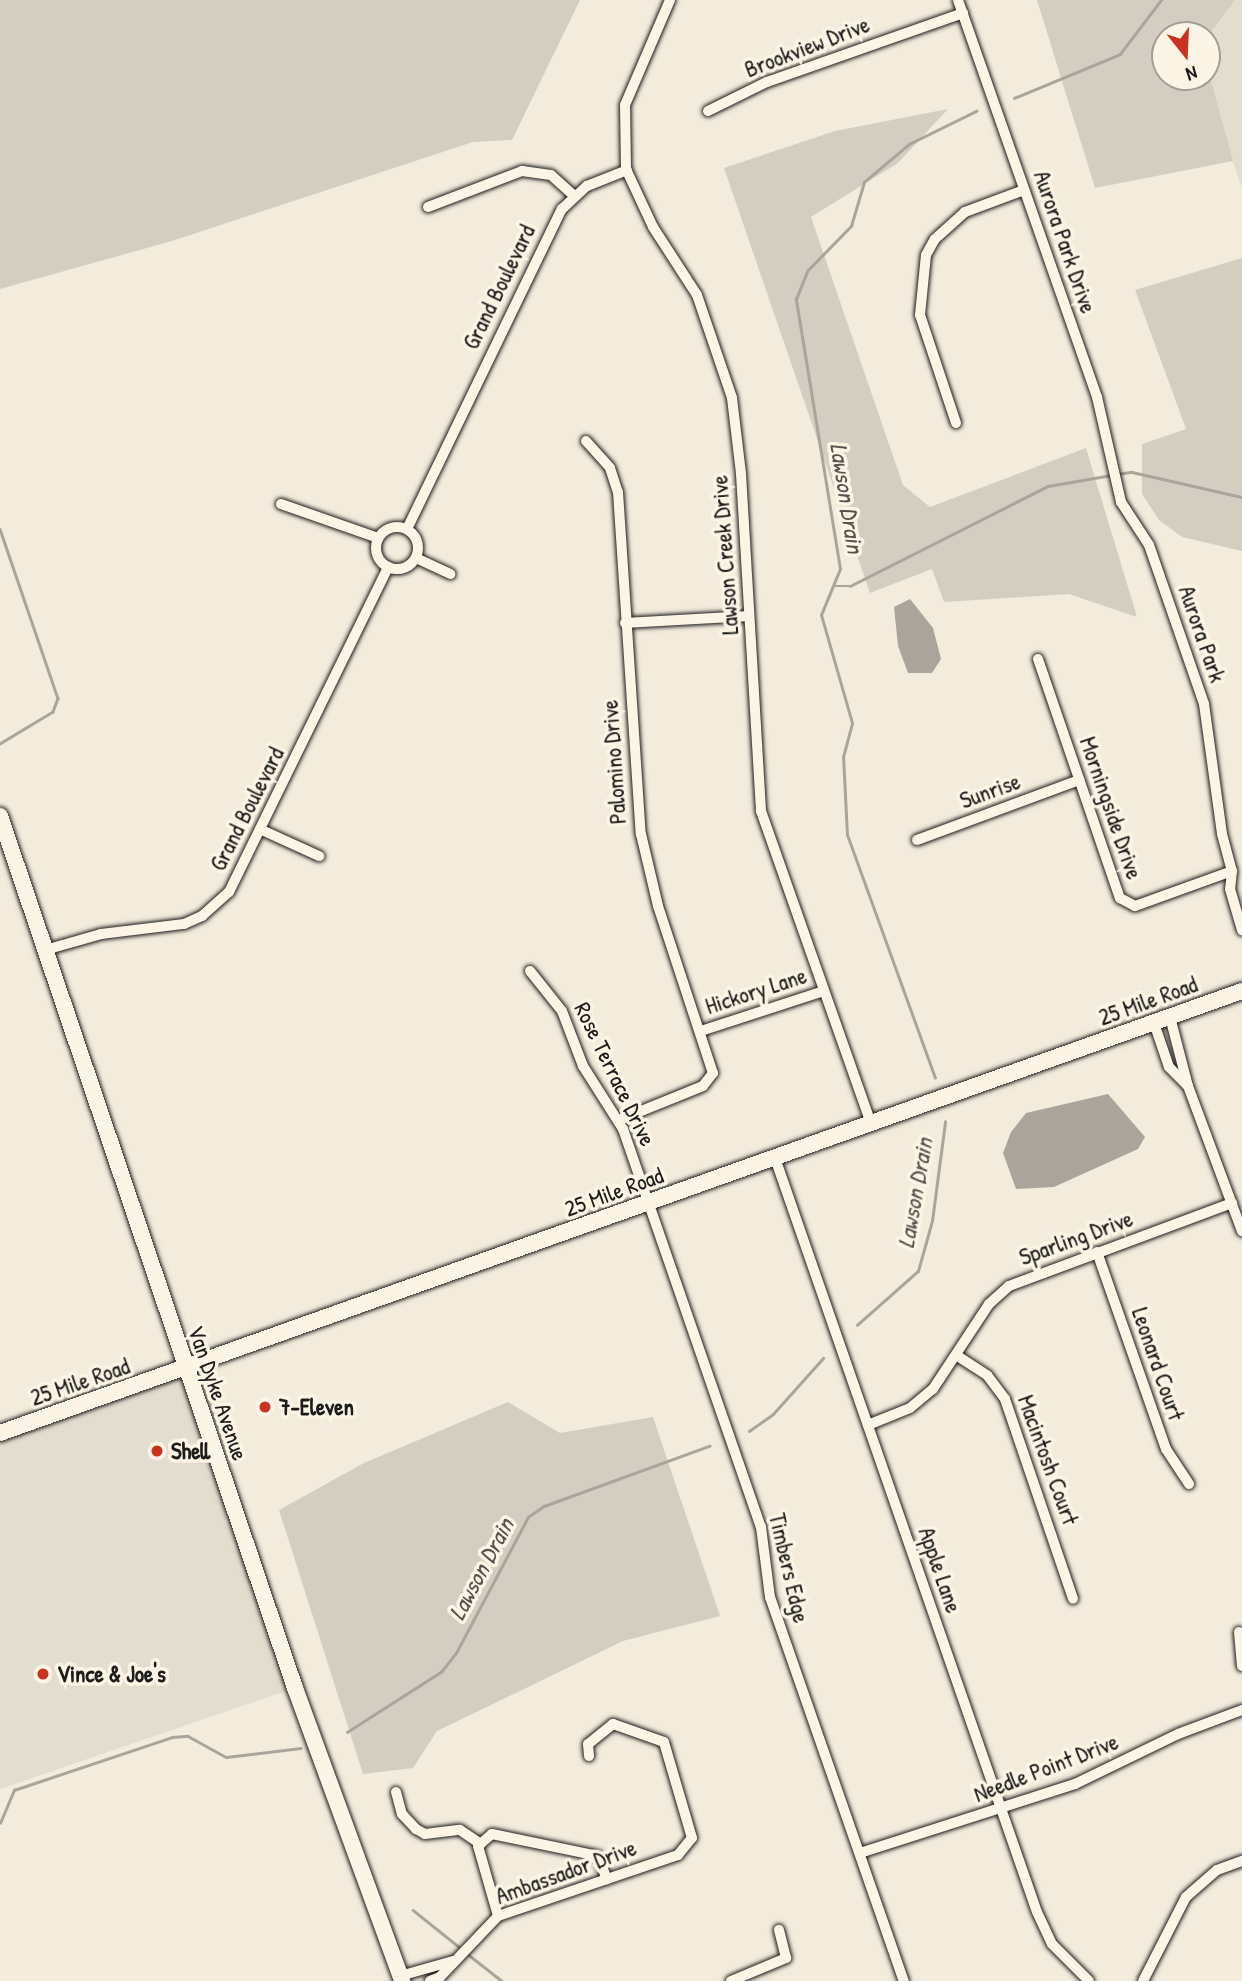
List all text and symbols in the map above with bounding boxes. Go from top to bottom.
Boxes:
street label: Brookview Drive [741,11,873,83]
north arrow [1151,21,1221,91]
text: N [1183,60,1201,88]
street label: Aurora Park Drive [1028,167,1102,317]
street label: Grand Boulevard [457,220,541,354]
water label: Lawson Drain [824,441,870,555]
street label: Lawson Creek Drive [706,474,744,636]
street label: Aurora Park [1173,582,1231,686]
street label: Palomino Drive [596,699,632,825]
street label: Morningside Drive [1074,733,1148,883]
street label: Grand Boulevard [204,743,290,875]
street label: Sunrise [956,767,1024,815]
street label: Hickory Lane [702,962,810,1020]
street label: 25 Mile Road [1095,970,1201,1032]
street label: Rose Terrace Drive [568,998,662,1150]
water label: Lawson Drain [891,1136,939,1250]
street label: 25 Mile Road [561,1161,667,1223]
street label: Sparling Drive [1015,1205,1137,1271]
street label: Leonard Court [1126,1304,1190,1424]
street label: Van Dyke Avenue [182,1322,254,1464]
street label: 25 Mile Road [27,1352,133,1412]
street label: Macintosh Court [1012,1391,1084,1529]
place label: 7-Eleven [279,1393,354,1421]
marker: 7-Eleven [257,1399,273,1415]
place label: Shell [171,1437,210,1465]
marker: Shell [149,1443,165,1459]
street label: Timbers Edge [763,1510,815,1626]
water label: Lawson Drain [442,1513,520,1625]
street label: Apple Lane [913,1524,967,1616]
place label: Vince & Joe's [57,1660,166,1688]
marker: Vince & Joe's [35,1666,51,1682]
street label: Needle Point Drive [970,1728,1122,1808]
street label: Ambassador Drive [492,1834,640,1910]

